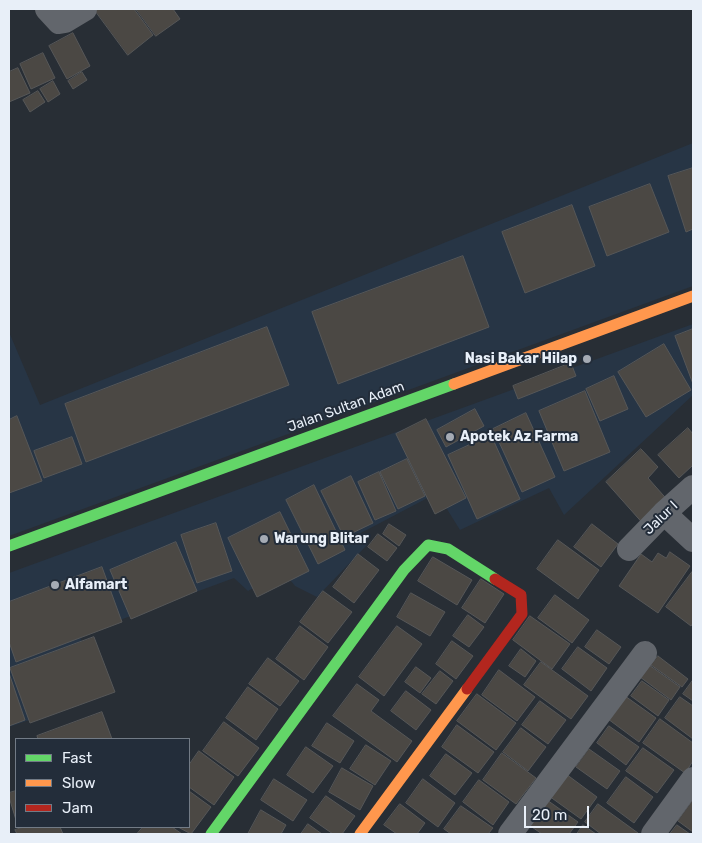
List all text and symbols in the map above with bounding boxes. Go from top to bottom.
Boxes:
place label: Nasi Bakar Hilap [465,351,577,367]
marker: Nasi Bakar Hilap [581,353,593,365]
street label: Jalan Sultan Adam [285,378,407,436]
place label: Apotek Az Farma [460,429,578,445]
marker: Apotek Az Farma [444,431,456,443]
street label: Jalur I [640,498,682,538]
place label: Warung Blitar [274,531,369,547]
marker: Warung Blitar [258,533,270,545]
place label: Alfamart [65,577,127,593]
marker: Alfamart [49,579,61,591]
legend [15,738,190,828]
text: Fast [62,749,92,767]
text: Slow [62,774,95,792]
scale bar [527,796,592,828]
text: Jam [62,799,93,817]
text: 20 m [532,806,567,824]

